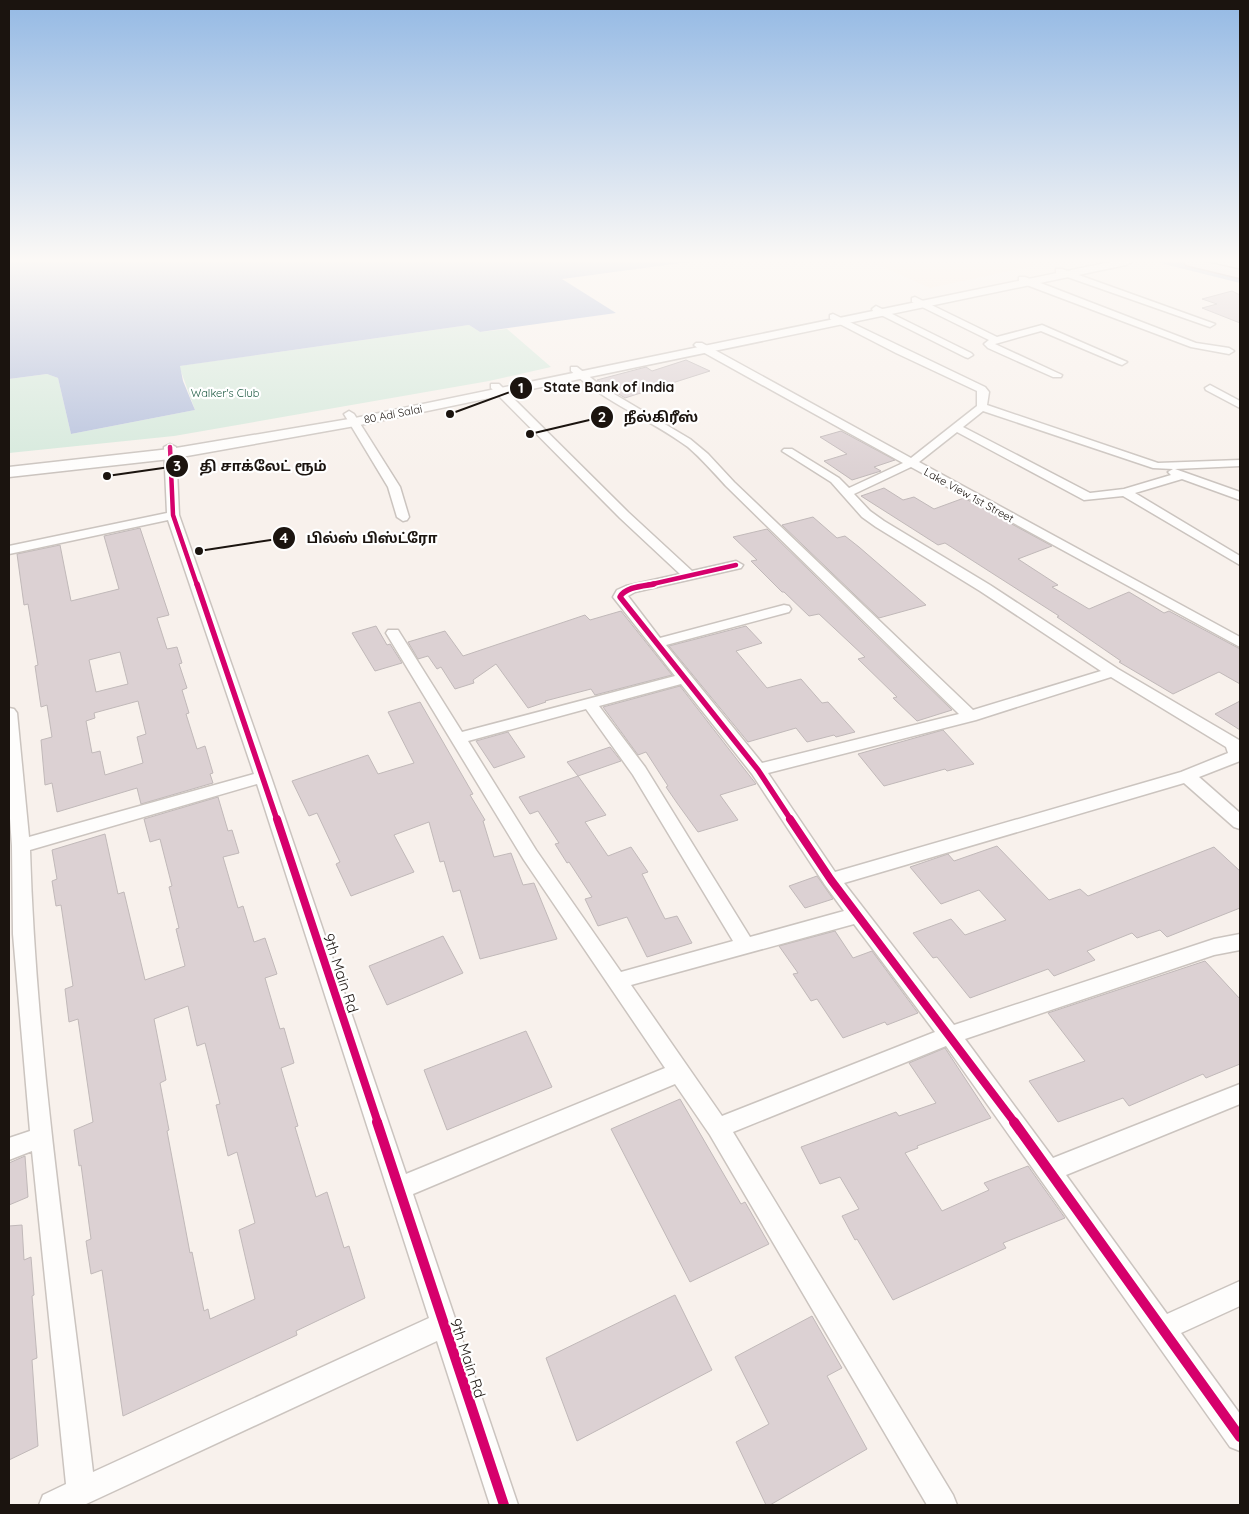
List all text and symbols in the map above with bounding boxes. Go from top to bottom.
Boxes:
callout: State Bank of India [508,373,684,402]
text: 1 [518,378,524,397]
text: State Bank of India [544,378,674,396]
park label: Walker's Club [191,386,260,400]
street label: 80 Adi Salai [363,401,423,427]
callout: நீல்கிரீஸ் [589,403,709,432]
text: 2 [598,407,606,426]
text: நீல்கிரீஸ் [624,408,698,427]
callout: தி சாக்லேட் ரூம் [164,451,336,480]
text: 3 [173,456,181,475]
text: தி சாக்லேட் ரூம் [199,457,327,476]
street label: Lake View 1st Street [922,465,1017,526]
callout: பில்ஸ் பிஸ்ட்ரோ [272,523,448,552]
text: 4 [280,528,289,547]
text: பில்ஸ் பிஸ்ட்ரோ [307,529,438,547]
street label: 9th Main Rd [319,931,363,1015]
street label: 9th Main Rd [446,1316,490,1400]

